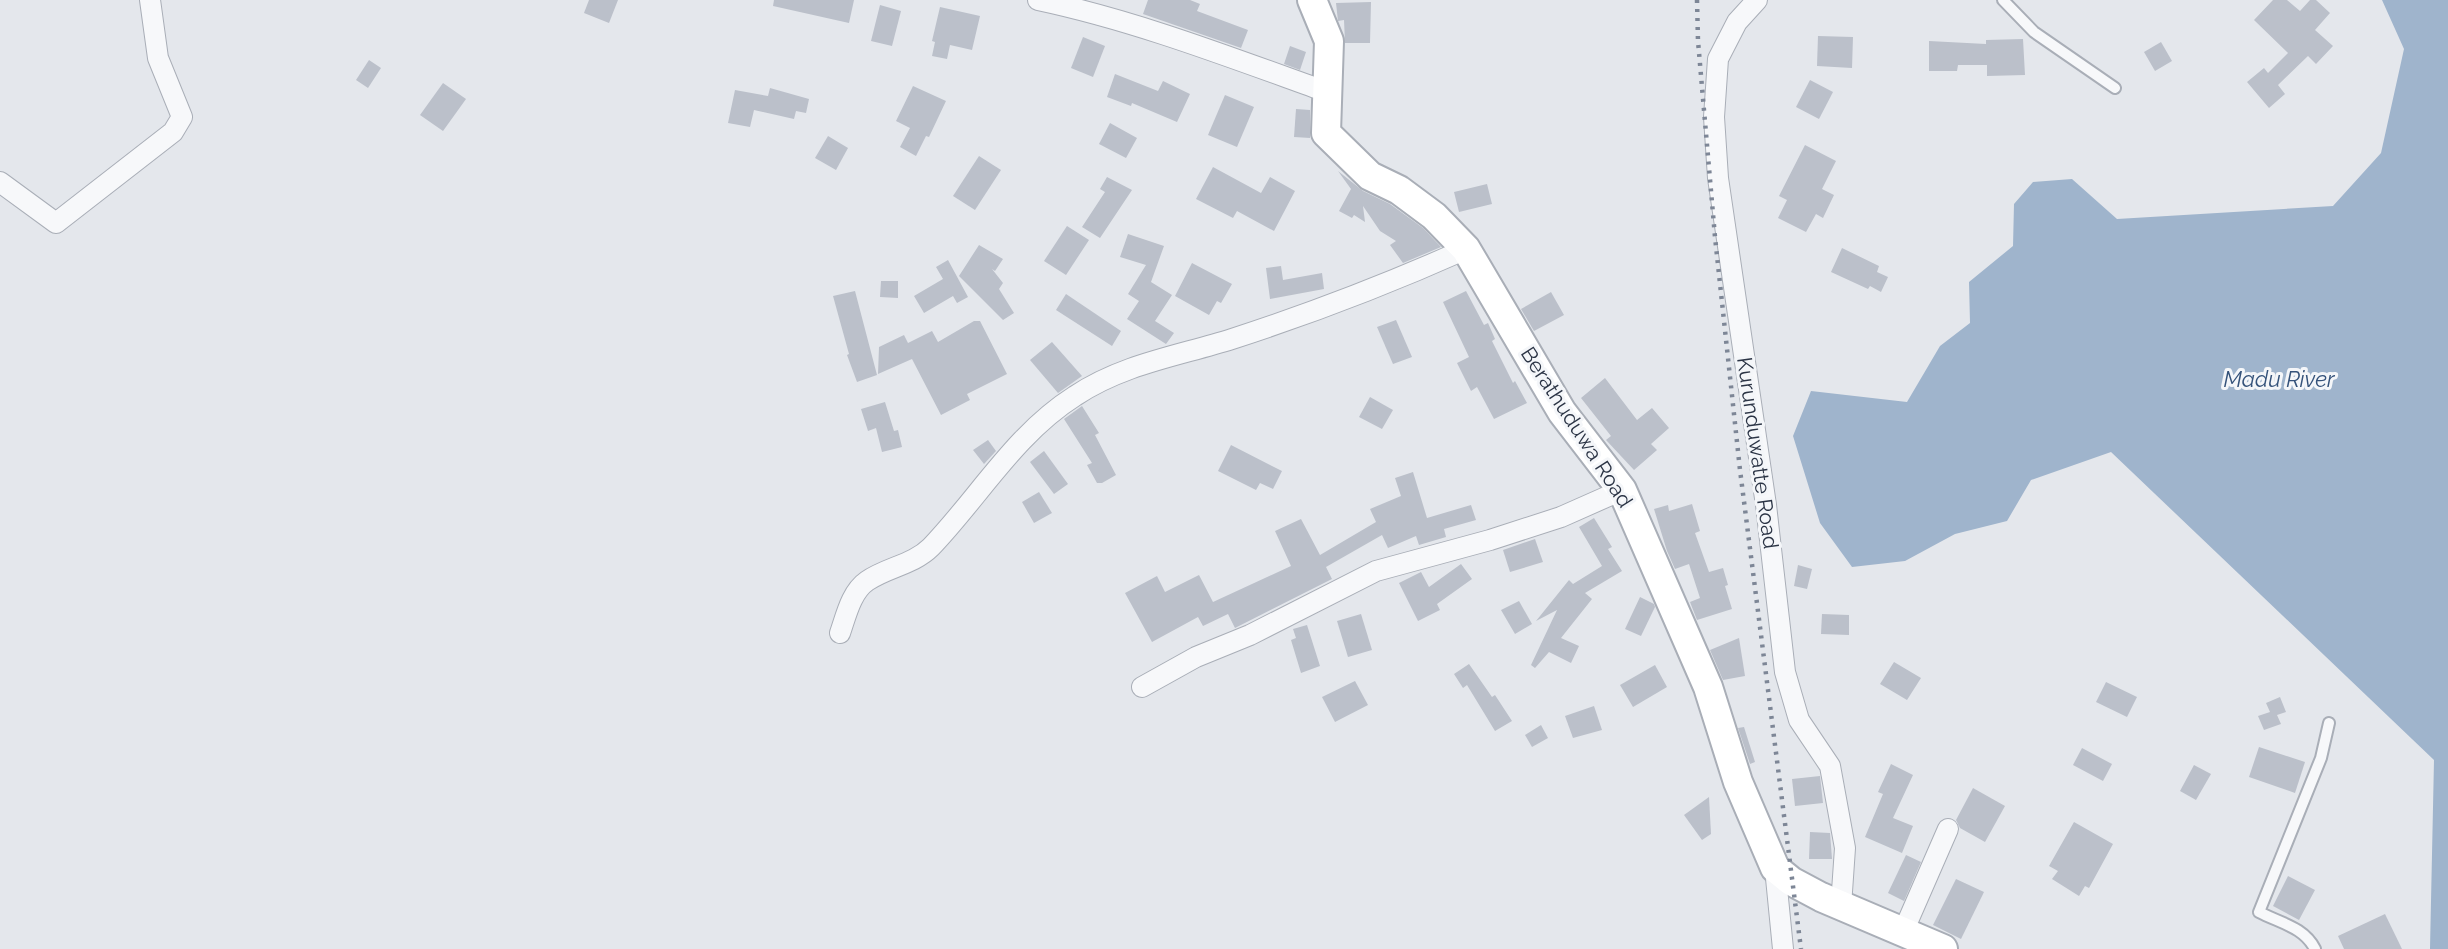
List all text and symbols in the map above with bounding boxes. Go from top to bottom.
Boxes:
street label: Berathuduwa Road [1516,342,1638,512]
street label: Kurunduwatte Road [1732,356,1784,550]
water label: Madu River [2224,366,2336,392]

